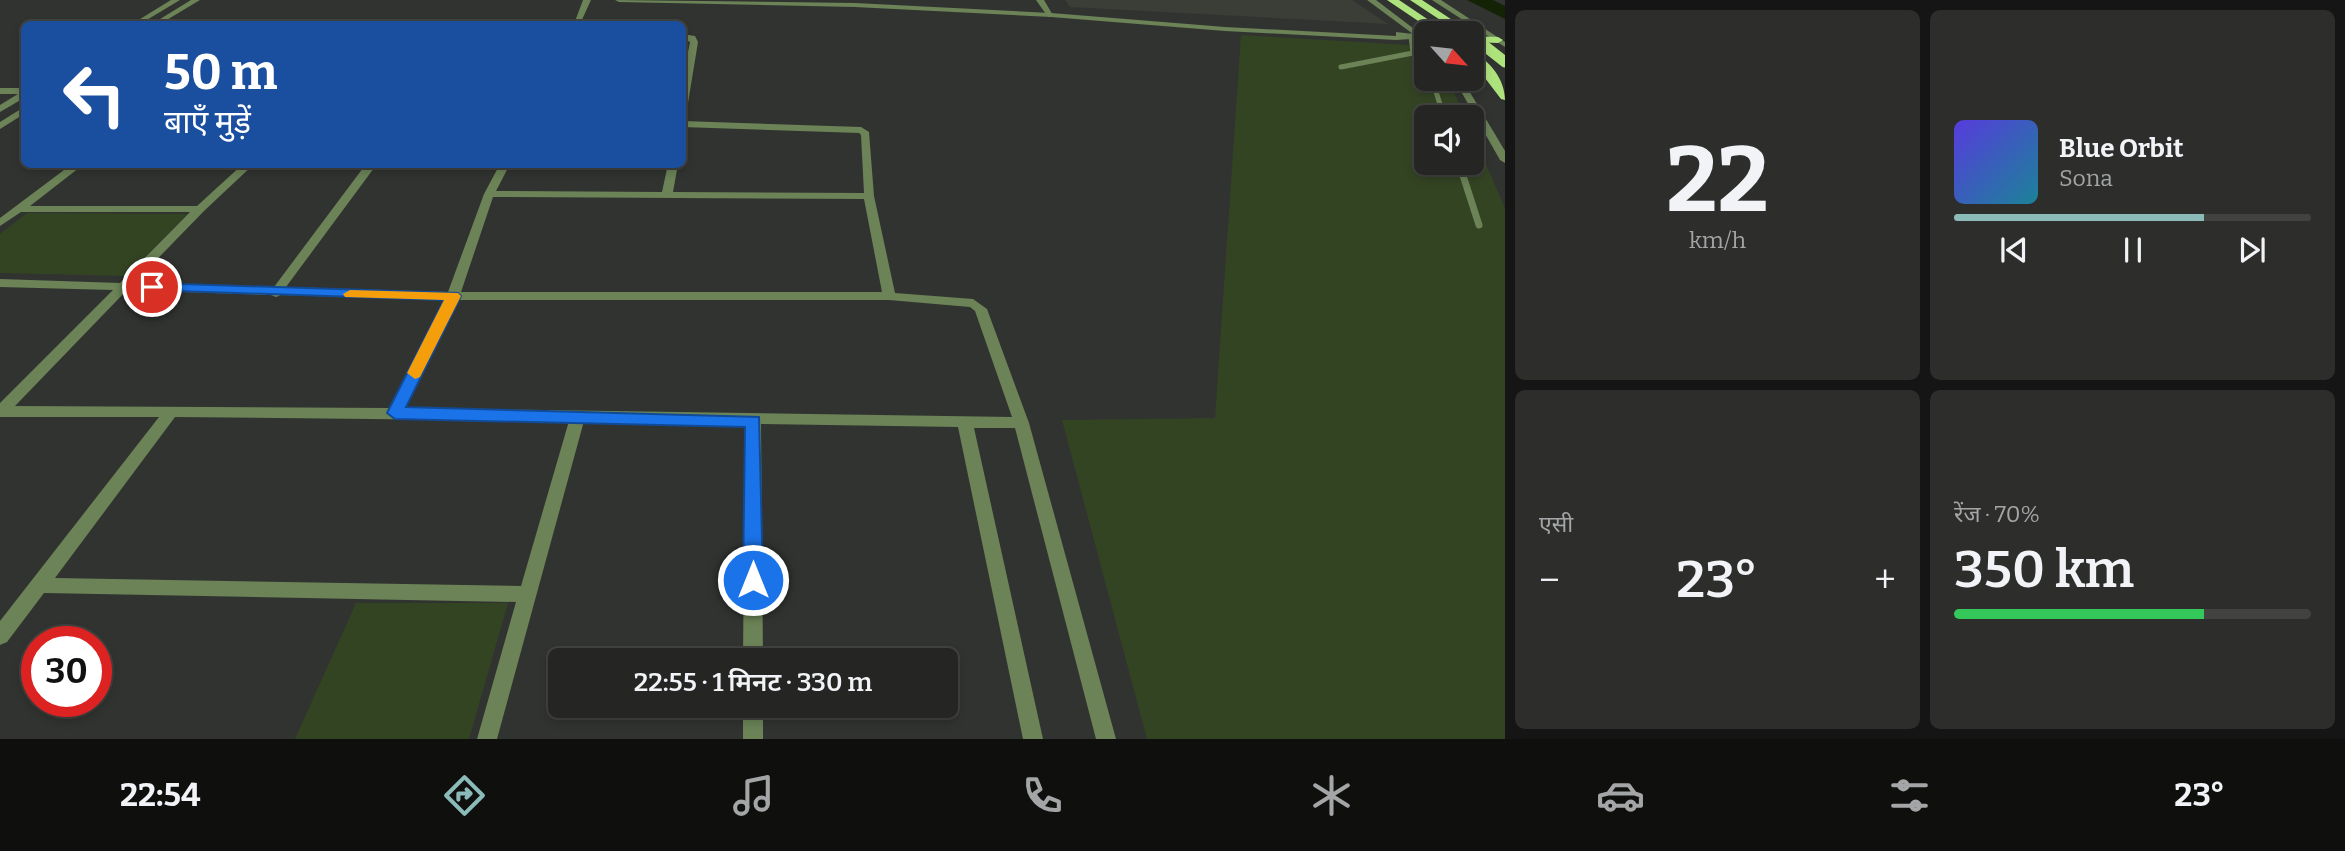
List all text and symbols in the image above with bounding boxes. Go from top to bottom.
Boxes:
north arrow [1414,21,1484,91]
map controls [1414,21,1484,175]
text: 50 m [164,43,277,102]
icon: left [49,49,140,140]
text: बाएँ मुड़ें [164,103,251,141]
button: sound [1414,105,1484,175]
text: 22 [1666,126,1769,235]
text: Blue Orbit [2059,133,2183,164]
text: Sona [2059,164,2113,192]
text: km/h [1689,226,1746,254]
icon: previous [1995,231,2033,269]
icon: pause [2114,231,2152,269]
icon: next [2233,231,2271,269]
pin [122,257,182,317]
icon: arrive [133,268,171,306]
text: रेंज · 70% [1954,500,2040,528]
text: एसी [1539,510,1573,538]
text: 350 km [1954,538,2134,601]
position arrow [716,543,790,617]
text: 23° [1676,548,1758,611]
text: − [1539,557,1560,603]
text: + [1874,557,1896,603]
speed limit sign: 30 [21,626,112,717]
text: 22:55 · 1 मिनट · 330 m [634,667,872,698]
icon: directions [440,771,489,820]
icon: music [729,771,778,820]
icon: phone [1018,771,1067,820]
icon: climate [1307,771,1356,820]
icon: car [1596,771,1645,820]
icon: filters [1885,771,1934,820]
text: 22:54 [120,776,200,814]
text: 23° [2174,776,2225,814]

